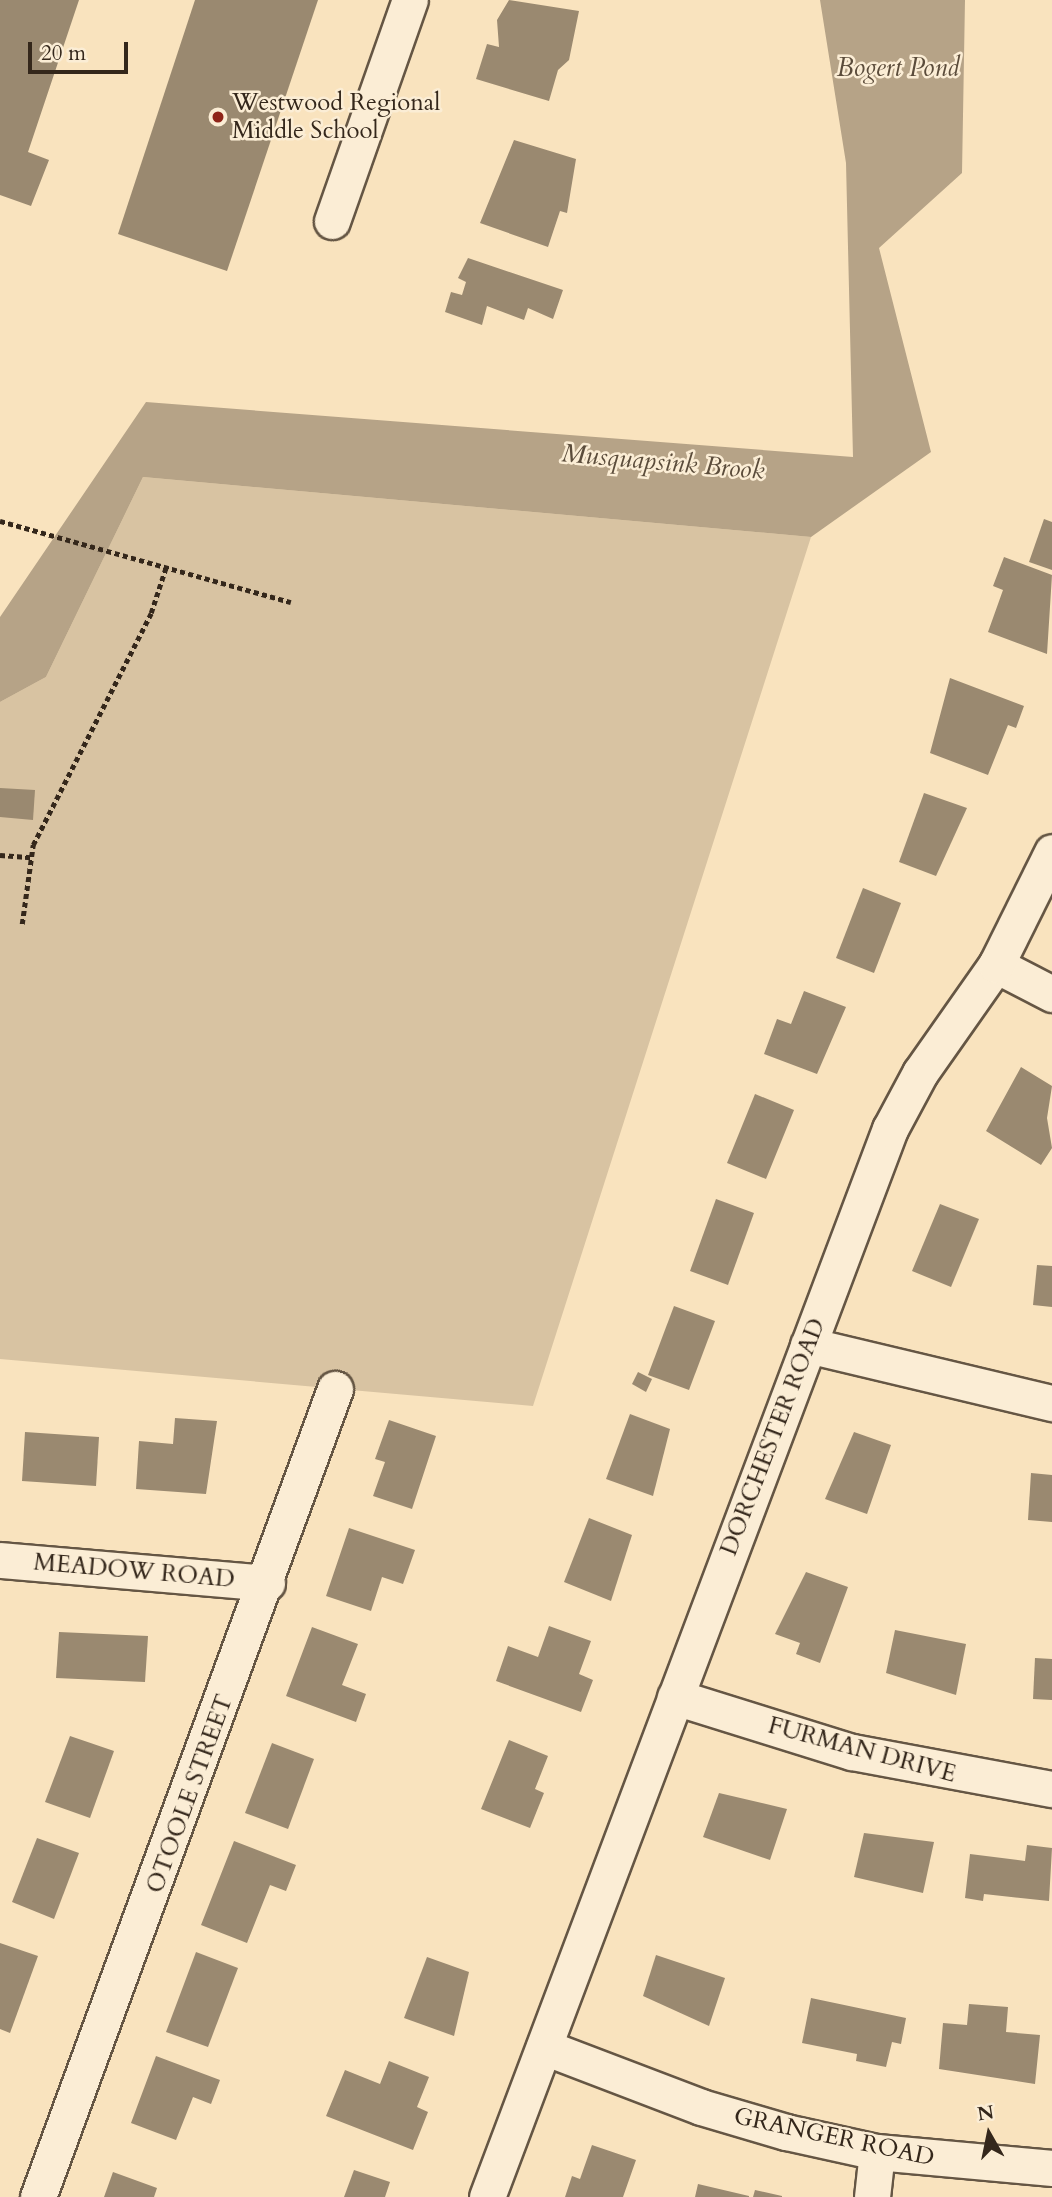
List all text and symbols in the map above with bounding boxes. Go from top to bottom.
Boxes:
scale bar [32,28,131,72]
text: 20 m [41,39,86,68]
water label: Bogert Pond [836,52,960,84]
place label: Westwood Regional Middle School [232,89,440,145]
marker: Westwood Regional Middle School [210,109,226,125]
water label: Musquapsink Brook [560,438,766,486]
street label: DORCHESTER ROAD [714,1314,832,1560]
street label: MEADOW ROAD [32,1548,236,1594]
street label: OTOOLE STREET [141,1691,239,1897]
street label: FURMAN DRIVE [765,1711,959,1789]
north arrow [954,2099,1024,2169]
text: N [976,2099,996,2127]
street label: GRANGER ROAD [731,2102,937,2172]

